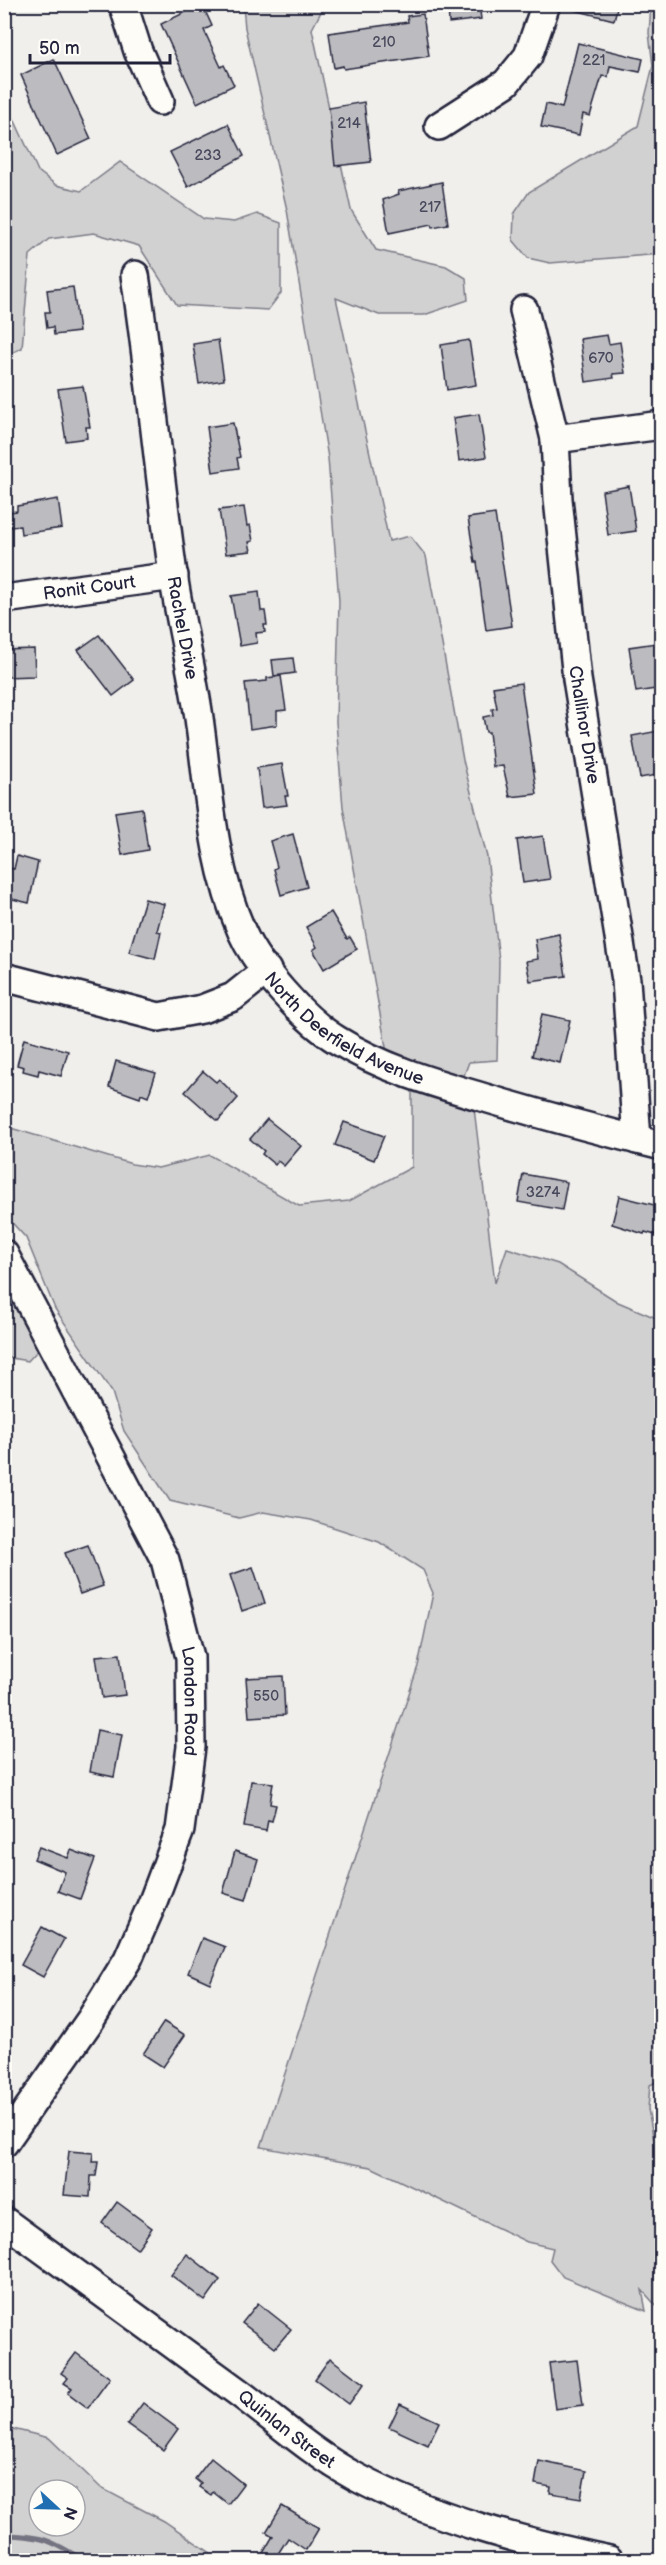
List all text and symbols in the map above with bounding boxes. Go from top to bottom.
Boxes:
scale bar [30,27,170,65]
house number: 210 [372,33,396,52]
text: 50 m [39,38,80,59]
house number: 221 [582,51,606,70]
house number: 214 [337,114,361,133]
house number: 233 [194,146,222,165]
house number: 217 [419,198,442,217]
house number: 670 [588,349,614,368]
street label: Ronit Court [42,571,137,605]
street label: Rachel Drive [162,575,202,681]
street label: Challinor Drive [565,665,604,786]
street label: North Deerfield Avenue [260,968,427,1090]
house number: 3274 [526,1183,560,1202]
street label: London Road [177,1644,201,1757]
house number: 550 [253,1687,279,1706]
street label: Quinlan Street [234,2386,339,2473]
north arrow [27,2478,87,2538]
text: N [58,2504,81,2522]

